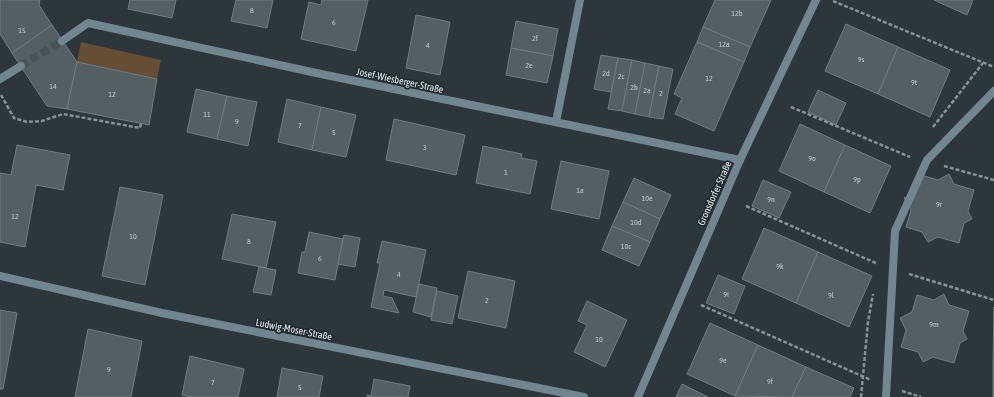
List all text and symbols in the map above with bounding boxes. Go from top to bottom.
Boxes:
house number: 8 [250,6,254,15]
house number: 12b [731,9,743,18]
house number: 6 [332,18,336,27]
house number: 15 [18,26,26,35]
house number: 2f [532,34,539,43]
house number: 12a [718,40,730,49]
house number: 4 [426,41,430,50]
house number: 9s [858,55,864,64]
house number: 2e [525,61,533,70]
street label: Josef-Wiesberger-Straße [355,66,445,95]
house number: 2d [602,69,610,78]
house number: 2c [618,72,624,81]
house number: 12 [705,74,713,83]
house number: 9t [911,78,918,87]
house number: 14 [49,82,57,91]
house number: 2b [630,83,638,92]
house number: 2a [643,86,651,95]
house number: 2 [659,89,663,98]
house number: 12 [108,90,116,99]
house number: 11 [203,110,211,119]
house number: 9 [235,117,239,126]
house number: 7 [298,121,302,130]
house number: 5 [332,128,336,137]
house number: 3 [423,143,427,152]
house number: 9o [808,154,816,163]
street label: Gronsdorfer Straße [695,159,734,227]
house number: 1 [504,168,508,177]
house number: 9p [853,175,861,184]
house number: 1a [576,186,584,195]
house number: 10e [641,194,653,203]
house number: 9n [767,195,775,204]
house number: 9r [936,200,943,209]
house number: 12 [11,212,19,221]
house number: 10d [630,218,642,227]
house number: 10 [129,232,137,241]
house number: 8 [247,237,251,246]
house number: 10c [621,242,631,251]
house number: 6 [318,254,322,263]
house number: 9k [776,262,784,271]
house number: 4 [397,270,401,279]
house number: 9i [723,290,729,299]
house number: 9l [828,291,835,300]
house number: 2 [485,296,489,305]
street label: Ludwig-Moser-Straße [255,317,333,342]
house number: 9m [929,320,939,329]
house number: 10 [595,335,603,344]
house number: 9e [719,356,727,365]
house number: 9 [107,365,111,374]
house number: 9f [767,377,774,386]
house number: 7 [211,378,215,387]
house number: 5 [298,383,302,392]

